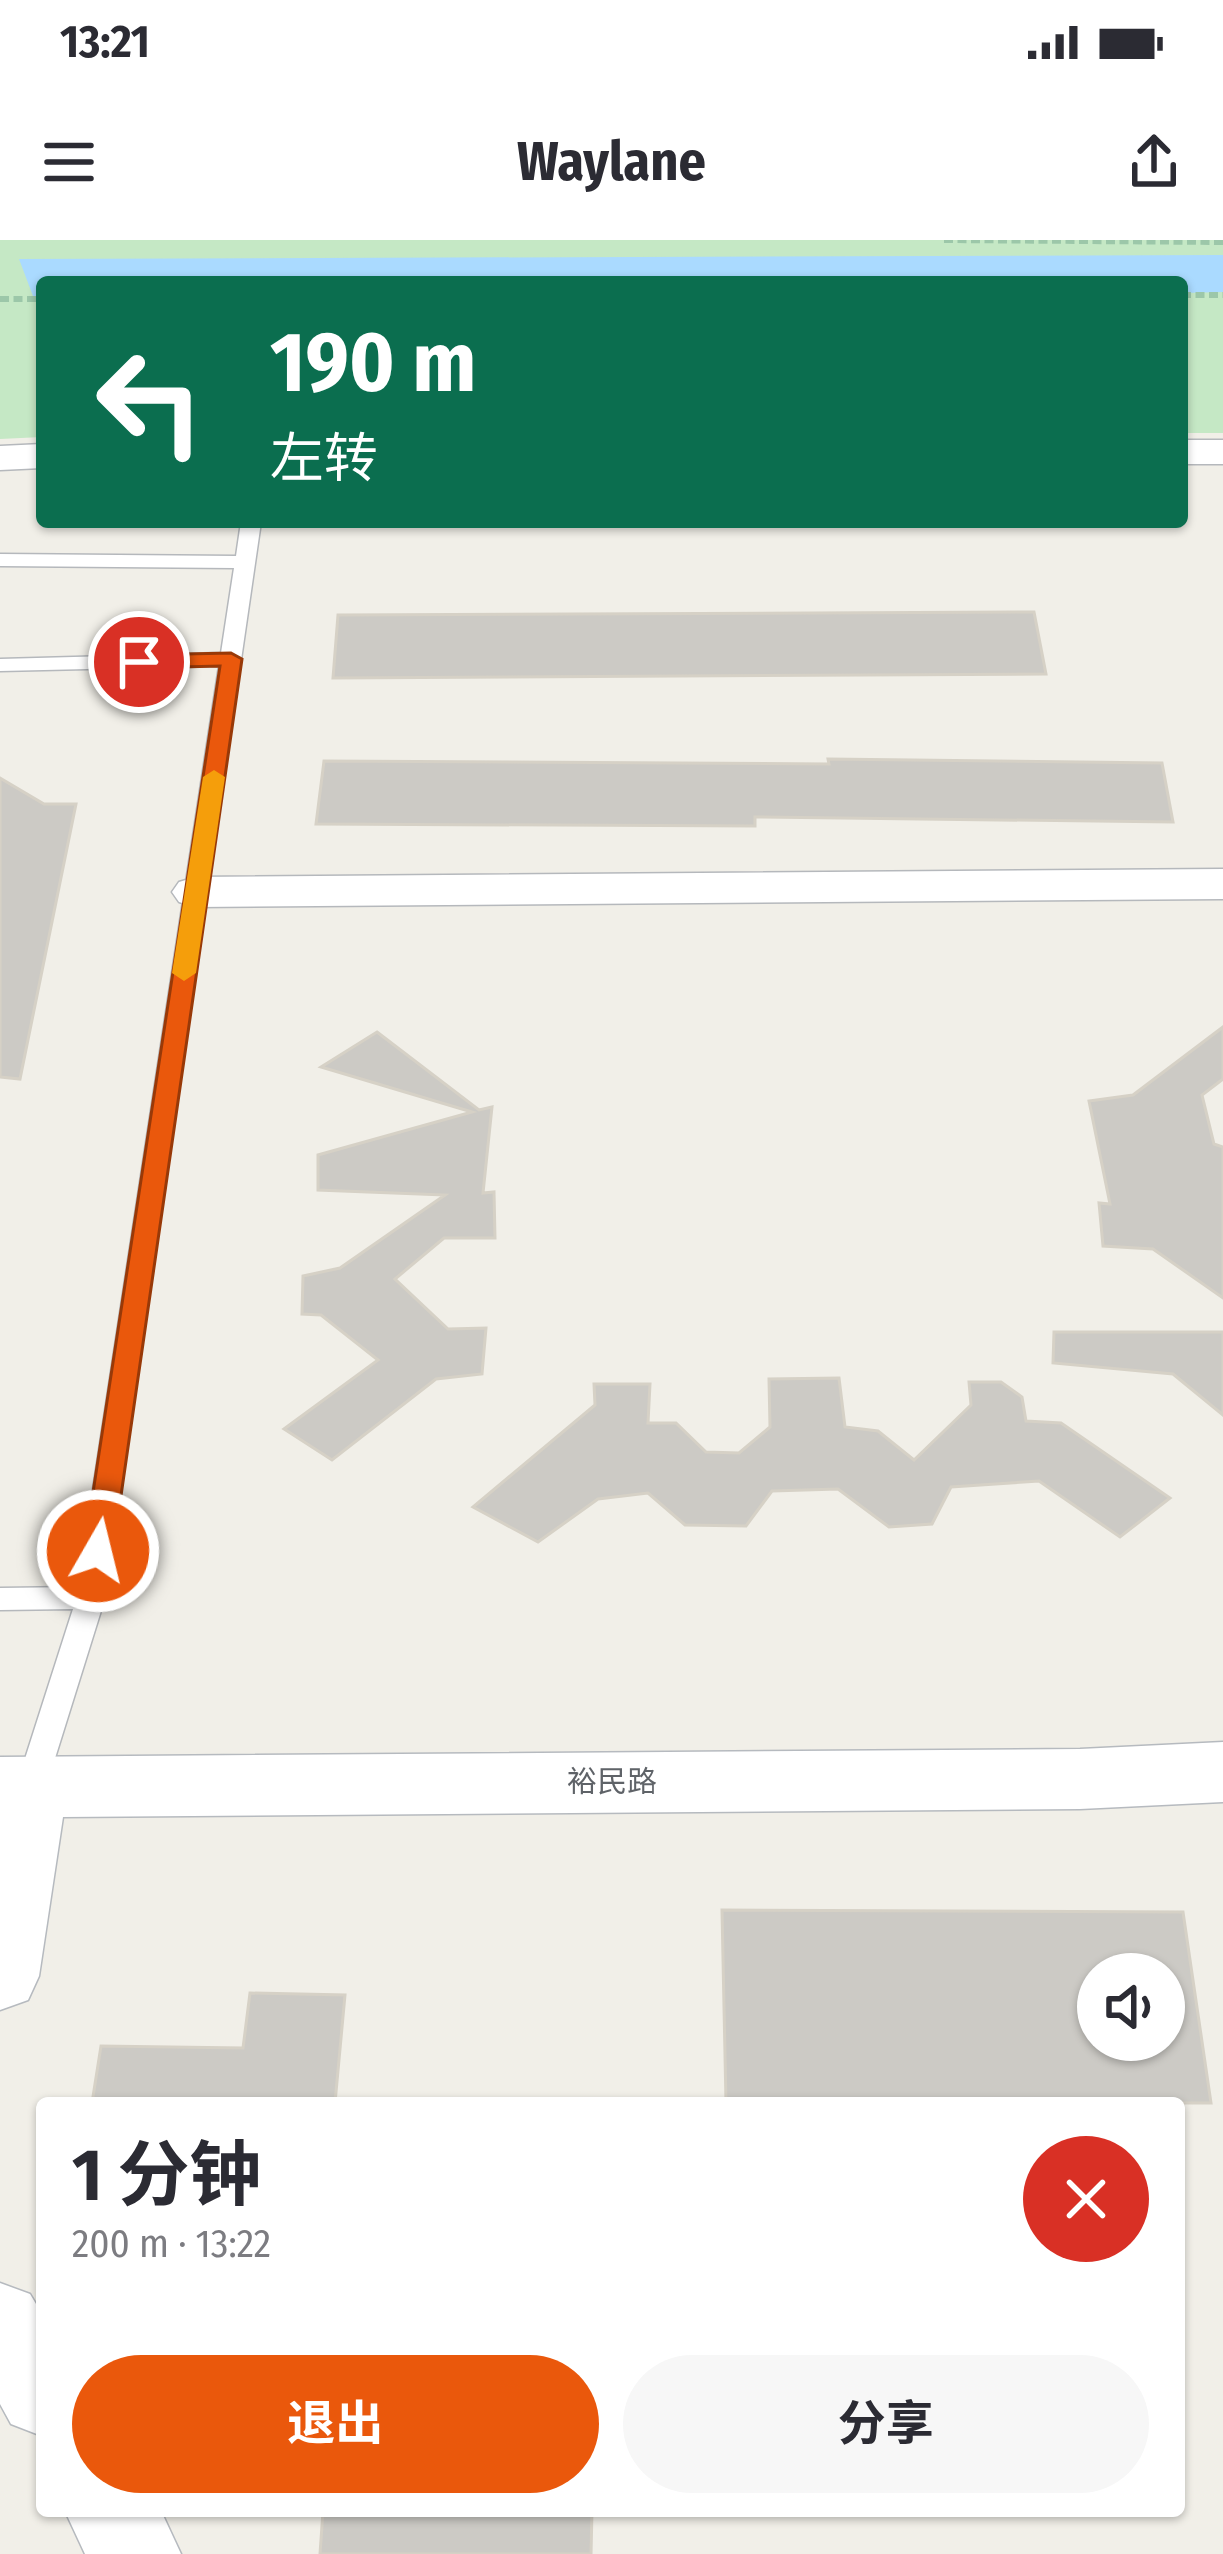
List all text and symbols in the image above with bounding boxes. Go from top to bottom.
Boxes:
text: 13:21 [60,15,150,69]
icon: menu [36,129,102,195]
icon: share [1121,129,1187,195]
text: Waylane [517,130,706,194]
text: 190 m [270,312,476,413]
icon: left [72,324,228,480]
text: 左转 [270,427,378,491]
pin [88,611,190,713]
icon: arrive [106,629,172,695]
position arrow [35,1488,161,1614]
street label: 裕民路 [567,1764,657,1800]
map controls [1077,1953,1185,2061]
button: sound [1077,1953,1185,2061]
text: 1 分钟 [72,2133,261,2219]
button: close [1023,2136,1149,2262]
text: 200 m · 13:22 [72,2221,271,2267]
button: 退出 [72,2355,599,2493]
button: 分享 [623,2355,1149,2493]

